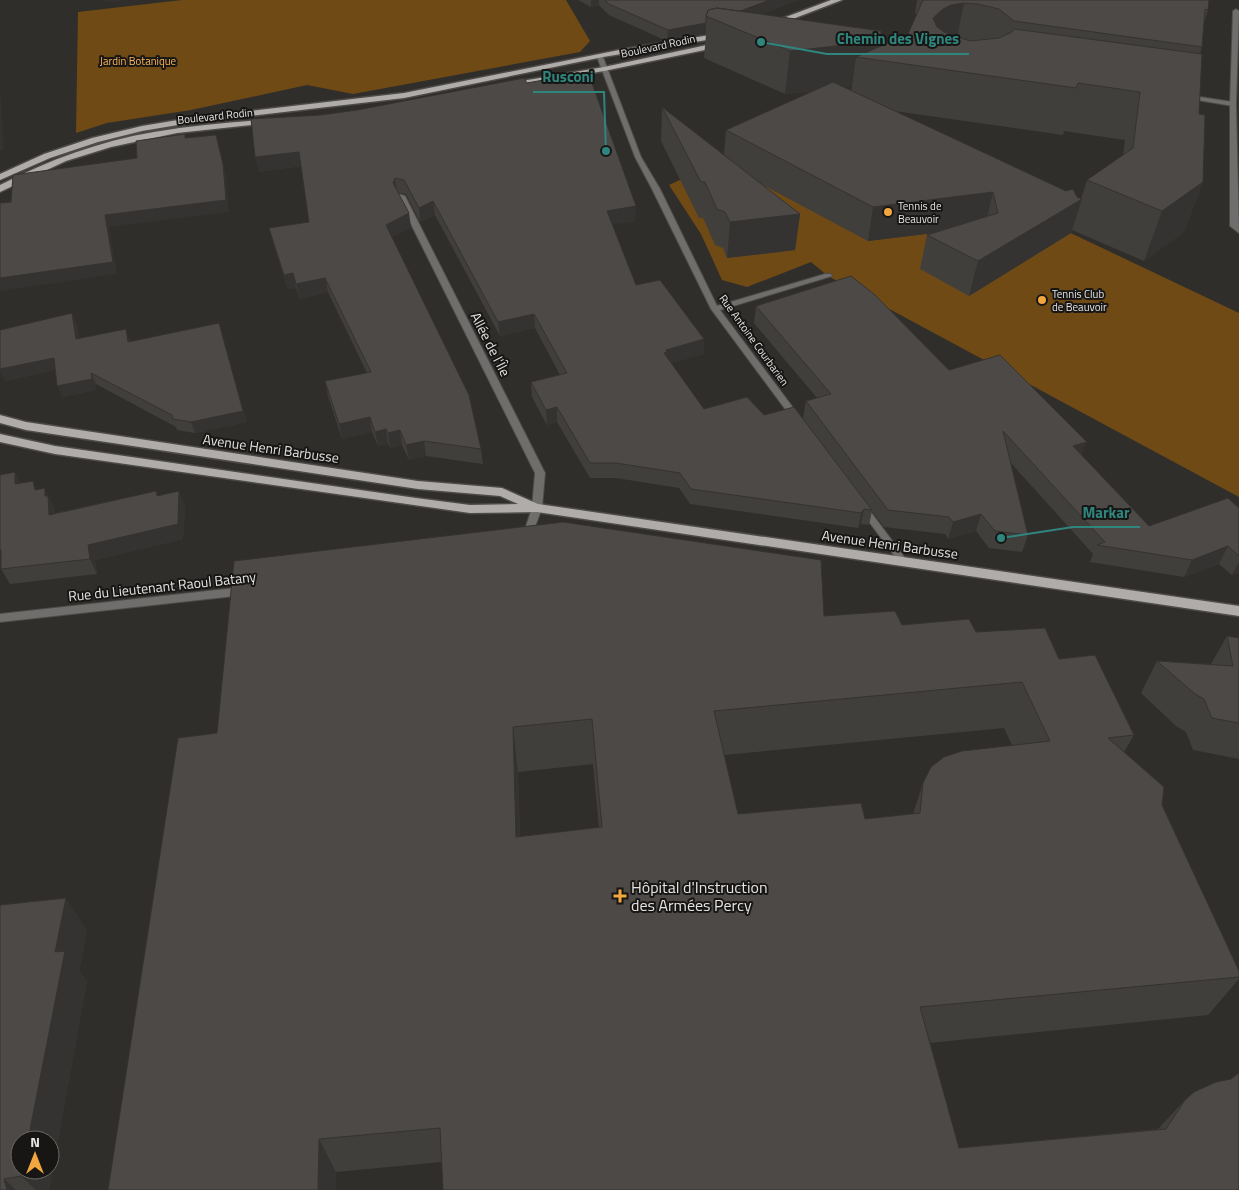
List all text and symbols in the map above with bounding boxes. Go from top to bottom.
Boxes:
callout: Chemin des Vignes [827,24,969,54]
text: Chemin des Vignes [837,27,959,50]
street label: Boulevard Rodin [619,30,697,62]
park label: Jardin Botanique [100,53,177,69]
callout: Rusconi [533,62,604,92]
text: Rusconi [542,65,594,88]
street label: Boulevard Rodin [177,104,254,128]
place label: Tennis de Beauvoir [898,198,942,227]
marker: Tennis de Beauvoir [882,206,894,218]
place label: Tennis Club de Beauvoir [1052,286,1107,315]
street label: Rue Antoine Courbarien [715,291,793,389]
marker: Tennis Club de Beauvoir [1036,294,1048,306]
street label: Allée de l'Île [466,308,516,380]
street label: Avenue Henri Barbusse [202,428,340,468]
callout: Markar [1073,497,1140,527]
text: Markar [1082,501,1130,524]
street label: Avenue Henri Barbusse [821,524,959,564]
street label: Rue du Lieutenant Raoul Batany [67,566,257,606]
place label: Hôpital d'Instruction des Armées Percy [631,875,768,917]
marker: Hôpital d'Instruction des Armées Percy [613,889,627,903]
north arrow [10,1130,60,1180]
text: N [30,1131,40,1152]

